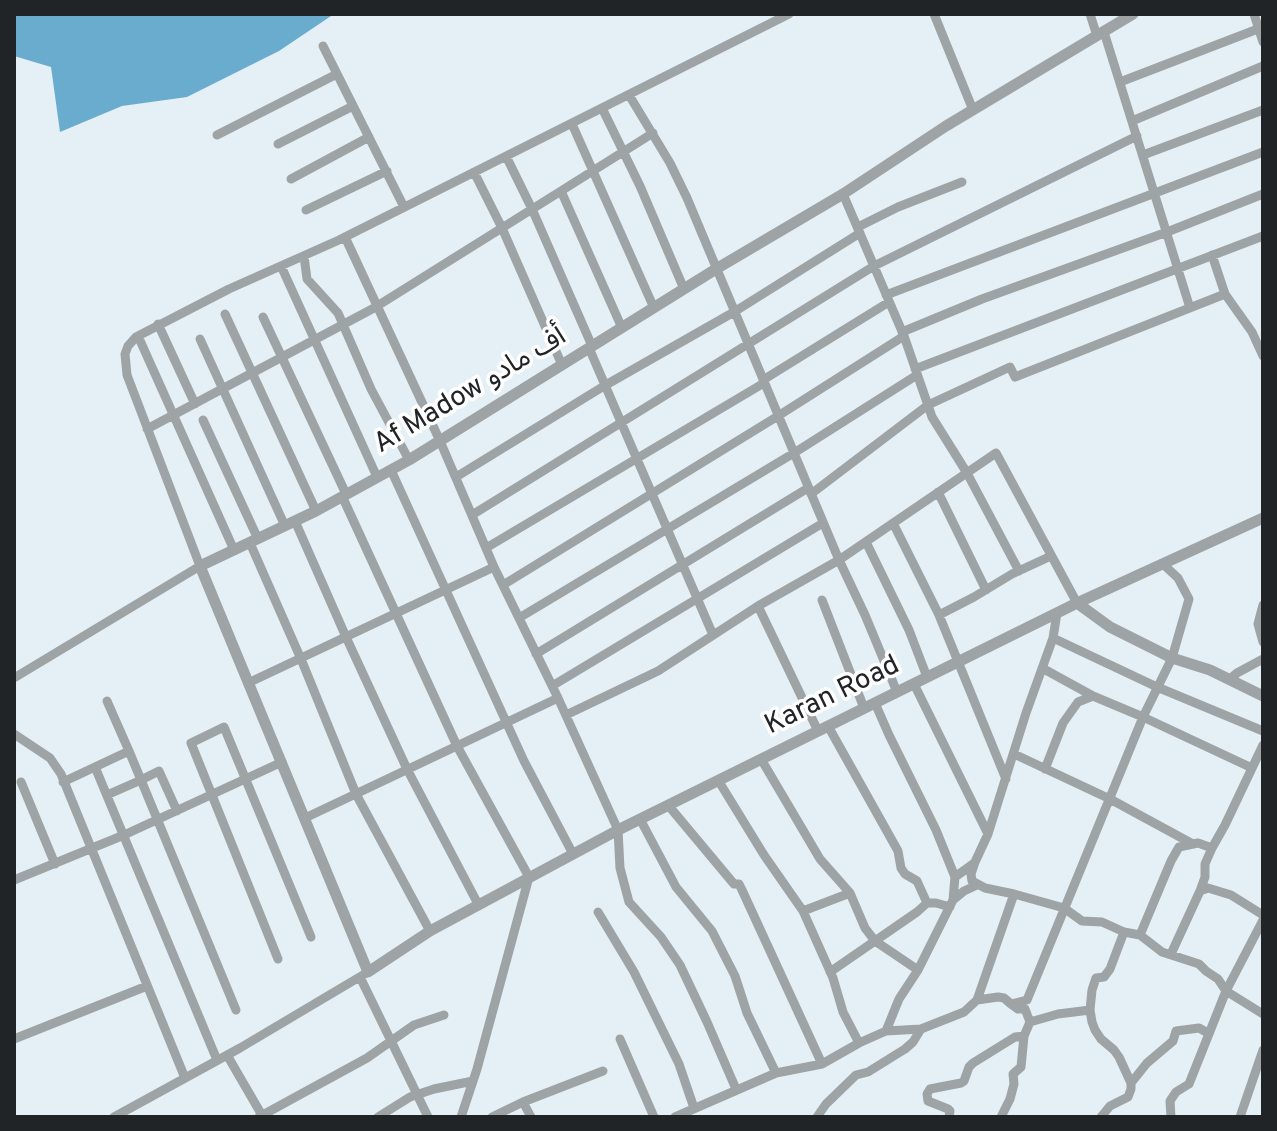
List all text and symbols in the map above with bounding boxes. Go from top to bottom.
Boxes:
street label: Af Madow أف مادو [369,321,573,463]
street label: Karan Road [760,650,906,744]

